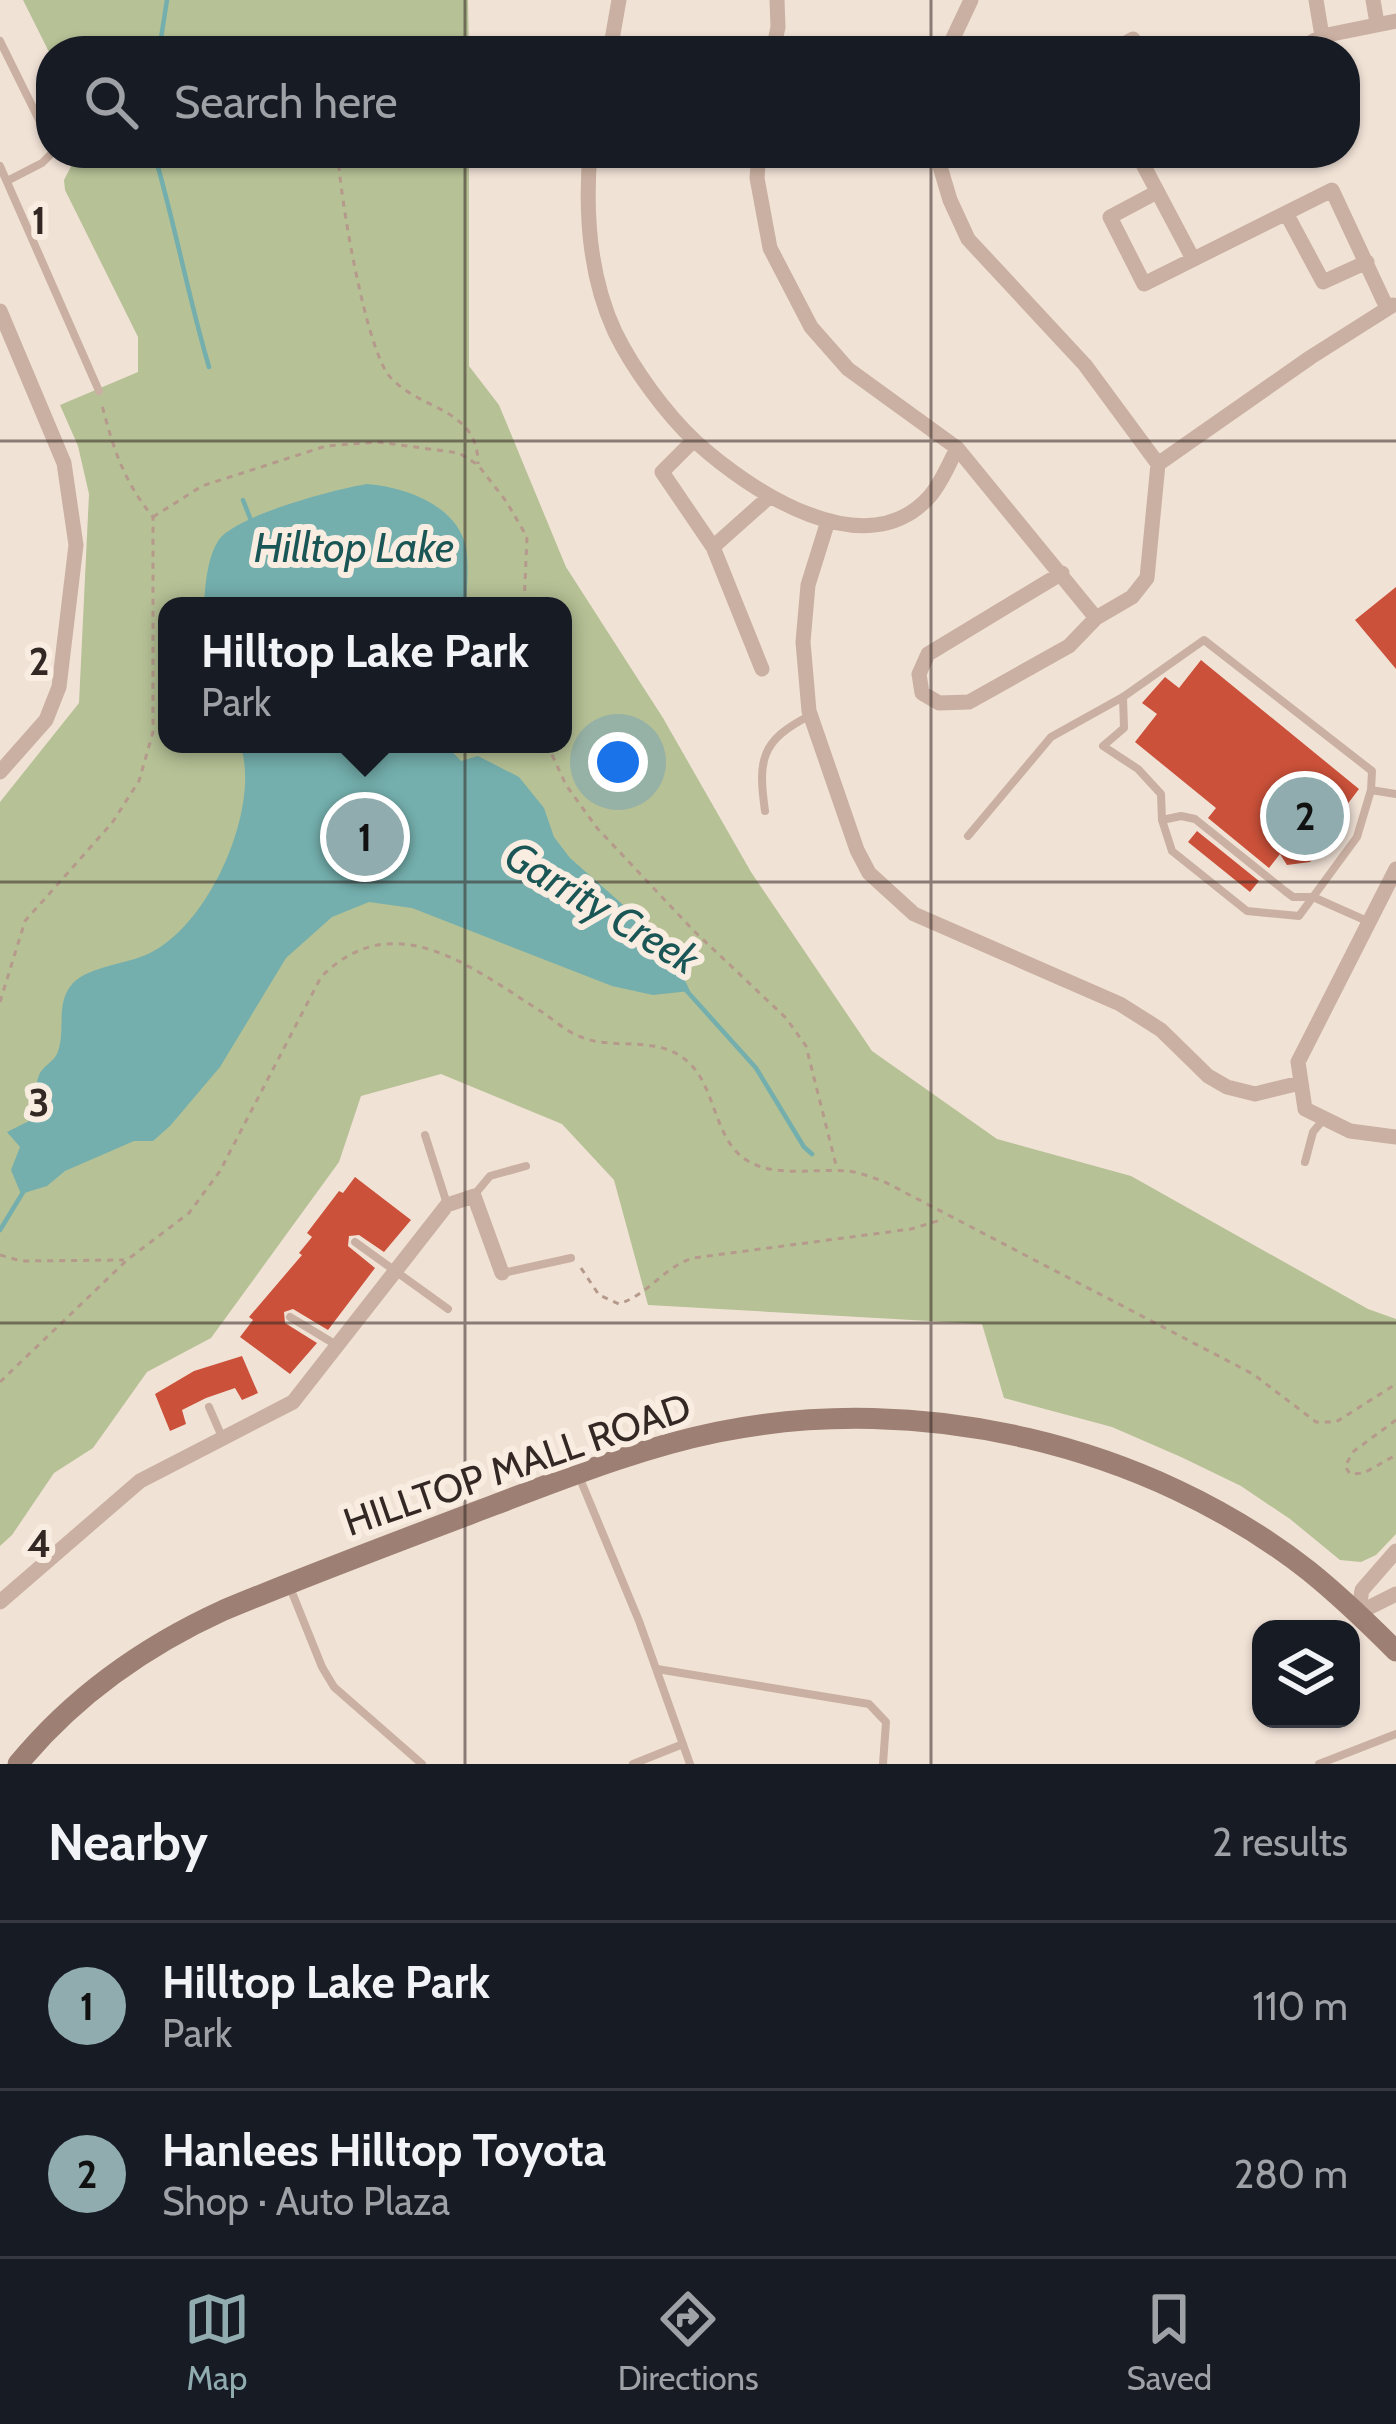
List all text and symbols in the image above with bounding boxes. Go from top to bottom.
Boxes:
search box [36,36,1360,168]
icon: search [78,69,144,135]
text: Search here [174,75,398,129]
text: 1 [32,196,46,244]
water label: Hilltop Lake [254,521,454,573]
popup [158,597,572,753]
text: Hilltop Lake Park [201,624,529,678]
text: 2 [29,637,49,685]
text: Park [201,678,271,726]
your location [588,732,648,792]
pin: 2 [1266,771,1344,861]
pin: 1 [326,792,404,882]
water label: Garrity Creek [496,829,709,986]
text: 3 [28,1078,50,1126]
street label: HILLTOP MALL ROAD [337,1382,697,1546]
text: 4 [27,1519,51,1567]
map controls [1252,1620,1360,1728]
button: layers [1252,1620,1360,1728]
text: Nearby [48,1811,208,1873]
text: 2 results [1212,1818,1348,1866]
text: Hilltop Lake Park [162,1955,490,2009]
text: 1 [80,1982,94,2030]
text: 110 m [1252,1982,1348,2030]
text: Park [162,2009,232,2057]
text: Hanlees Hilltop Toyota [162,2123,606,2177]
text: 2 [77,2150,97,2198]
text: 280 m [1234,2150,1348,2198]
text: Shop · Auto Plaza [162,2177,450,2225]
tab: Map [184,2286,250,2398]
tab: Directions [618,2286,759,2398]
tab: Saved [1126,2286,1212,2398]

